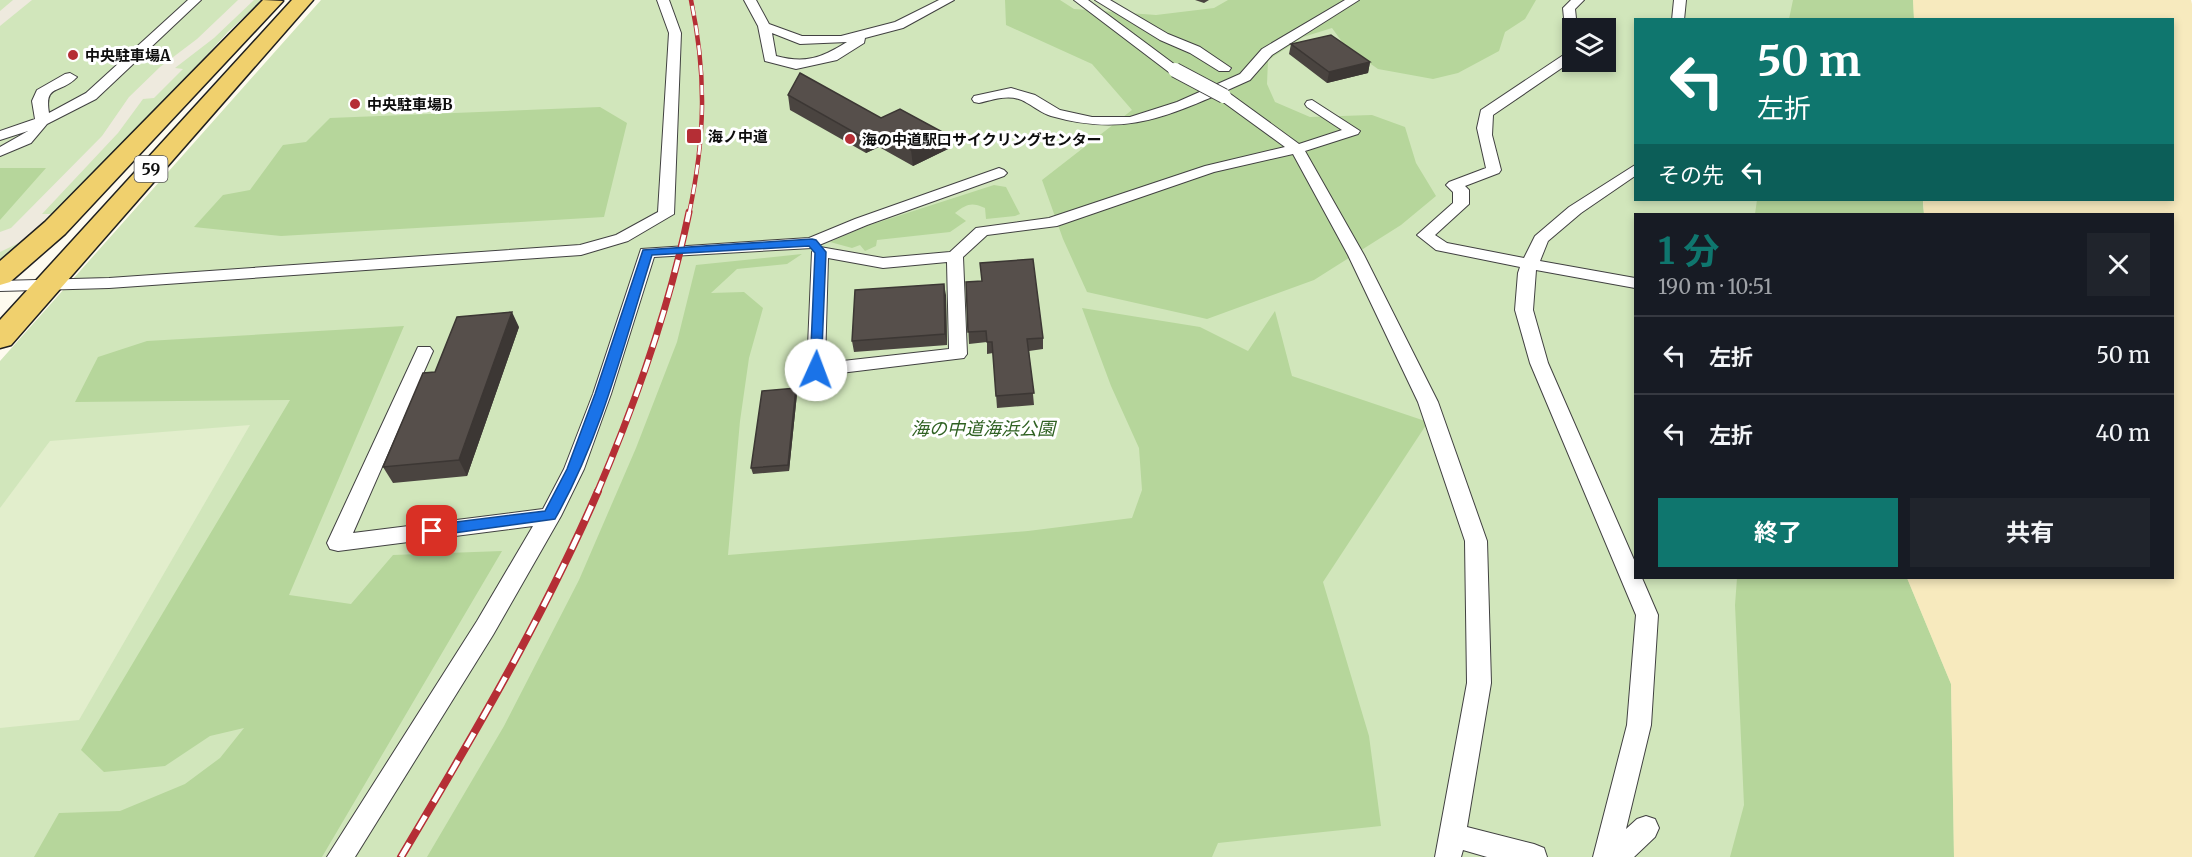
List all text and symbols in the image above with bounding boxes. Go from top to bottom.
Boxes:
map controls [1562,18,1616,72]
button: layers [1562,18,1616,72]
text: 50 m [1757,35,1861,87]
icon: left [1658,42,1736,120]
place label: 中央駐車場A [85,46,171,65]
marker: 中央駐車場A [66,48,80,62]
text: 左折 [1757,91,1811,125]
place label: 中央駐車場B [367,95,453,114]
marker: 中央駐車場B [348,97,362,111]
marker: 海ノ中道 [685,127,703,145]
place label: 海ノ中道 [708,127,768,146]
place label: 海の中道駅口サイクリングセンター [862,130,1102,149]
marker: 海の中道駅口サイクリングセンター [843,132,857,146]
road number: 59 [134,156,168,182]
icon: left [1736,156,1769,189]
text: その先 [1658,161,1724,189]
text: 1 分 [1658,229,1719,274]
button: close [2087,233,2150,296]
text: 190 m · 10:51 [1658,274,1772,299]
position arrow [784,338,848,402]
icon: left [1658,339,1691,372]
text: 50 m [2096,341,2150,369]
text: 左折 [1709,343,1753,371]
park label: 海の中道海浜公園 [911,417,1058,440]
icon: left [1658,417,1691,450]
text: 40 m [2095,419,2150,447]
text: 左折 [1709,421,1753,449]
button: 終了 [1658,498,1898,567]
button: 共有 [1910,498,2150,567]
pin [406,505,457,556]
icon: arrive [415,514,448,547]

